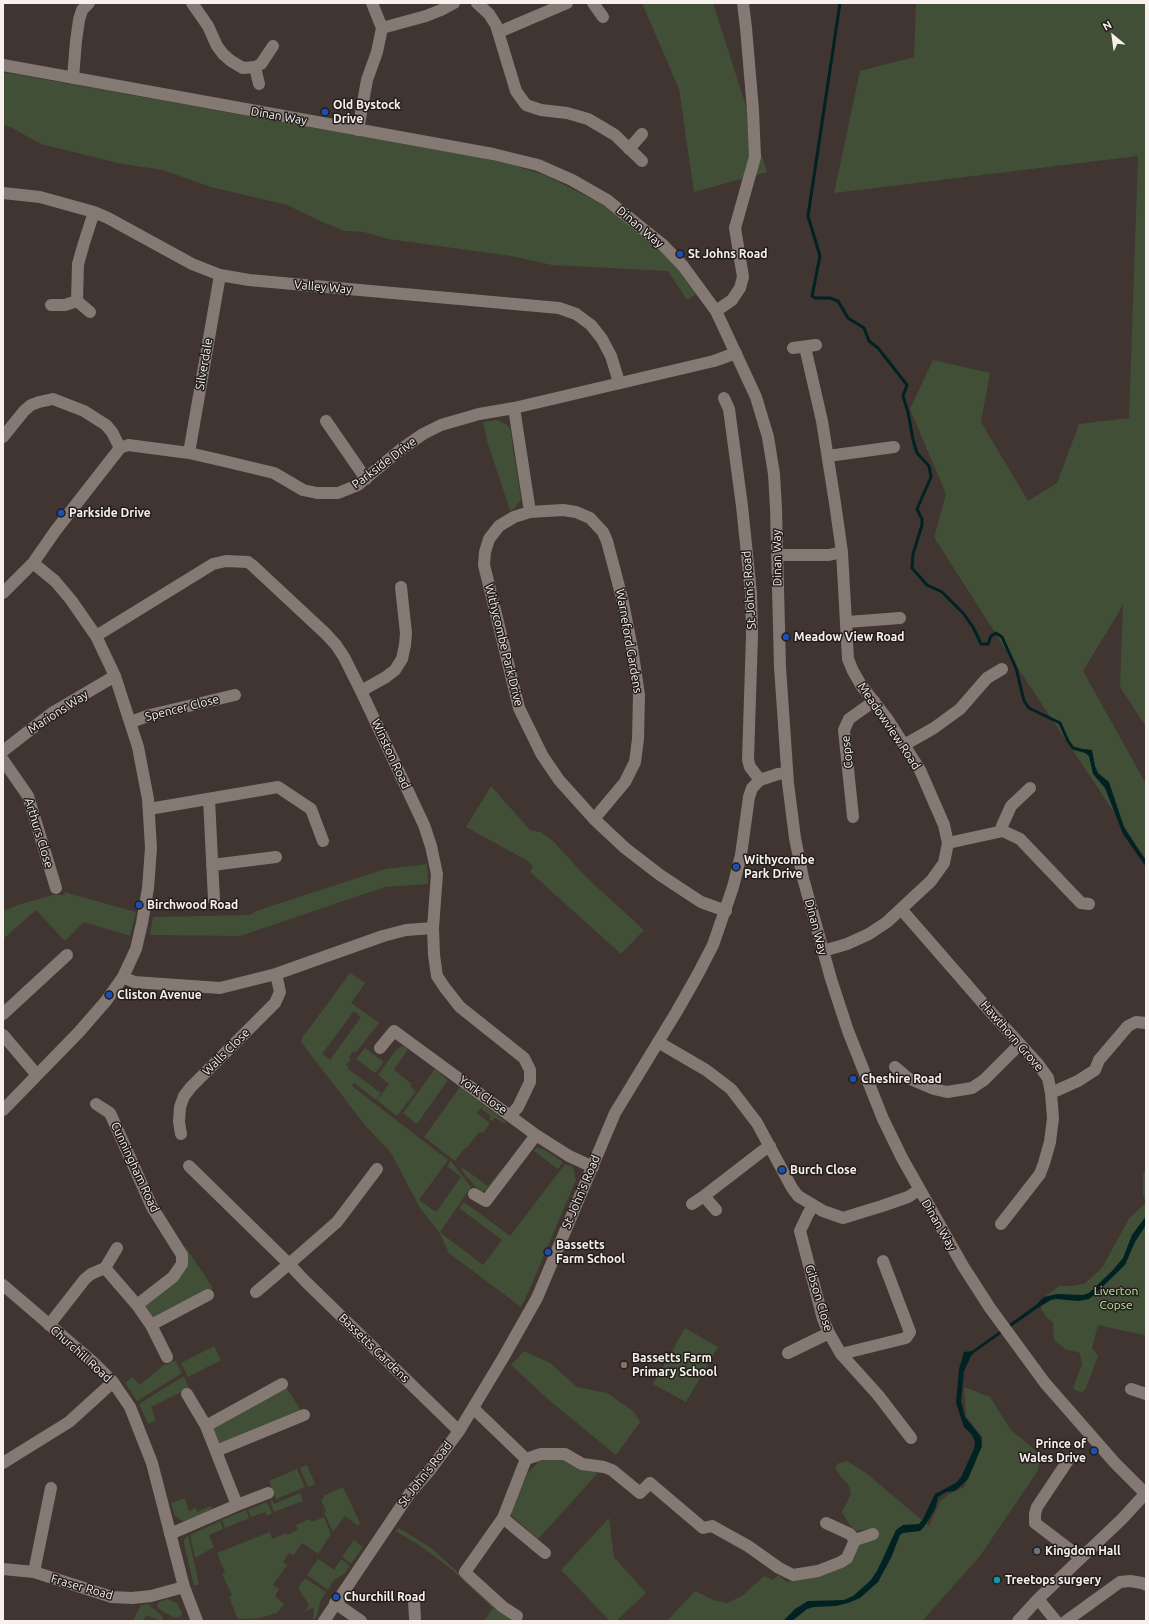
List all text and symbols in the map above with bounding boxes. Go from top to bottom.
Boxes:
north arrow [1093,16,1133,56]
text: N [1101,18,1114,33]
place label: Old Bystock Drive [333,98,401,126]
street label: Dinan Way [250,104,308,128]
marker: Old Bystock Drive [320,107,330,117]
street label: Dinan Way [614,203,666,251]
place label: St Johns Road [688,247,767,261]
marker: St Johns Road [675,249,685,259]
street label: Valley Way [294,277,352,297]
street label: Silverdale [192,337,216,391]
street label: Parkside Drive [349,434,419,492]
place label: Parkside Drive [69,506,151,520]
marker: Parkside Drive [56,508,66,518]
street label: Dinan Way [769,529,785,587]
street label: St John's Road [739,550,759,630]
street label: Withycombe Park Drive [482,582,526,708]
street label: Warneford Gardens [613,588,645,694]
place label: Meadow View Road [794,630,904,644]
marker: Meadow View Road [781,632,791,642]
street label: Meadowview Road [855,680,923,772]
street label: Marions Way [25,687,91,737]
street label: Spencer Close [144,692,220,724]
street label: Winston Road [369,717,413,791]
street label: Copse [838,735,856,769]
street label: Arthurs Close [21,796,57,870]
place label: Withycombe Park Drive [744,853,815,881]
marker: Withycombe Park Drive [731,862,741,872]
place label: Birchwood Road [147,898,238,912]
street label: Dinan Way [802,898,830,956]
marker: Birchwood Road [134,900,144,910]
place label: Cliston Avenue [117,988,202,1002]
marker: Cliston Avenue [104,990,114,1000]
street label: Hawthorn Grove [978,998,1046,1074]
street label: Walls Close [199,1025,253,1079]
place label: Cheshire Road [861,1072,942,1086]
street label: York Close [456,1073,510,1117]
marker: Cheshire Road [848,1074,858,1084]
street label: Cunningham Road [108,1119,162,1215]
street label: St John's Road [559,1153,603,1231]
place label: Burch Close [790,1163,857,1177]
marker: Burch Close [777,1165,787,1175]
street label: Dinan Way [919,1197,959,1253]
place label: Bassetts Farm School [556,1238,625,1266]
marker: Bassetts Farm School [543,1247,553,1257]
street label: Gibson Close [802,1263,836,1333]
park label: Liverton Copse [1094,1284,1138,1312]
street label: Bassetts Gardens [336,1311,412,1385]
street label: Churchill Road [47,1323,115,1385]
place label: Bassetts Farm Primary School [632,1351,717,1379]
marker: Bassetts Farm Primary School [619,1360,629,1370]
place label: Prince of Wales Drive [1019,1437,1086,1465]
street label: St John's Road [395,1439,455,1509]
marker: Prince of Wales Drive [1089,1446,1099,1456]
place label: Kingdom Hall [1045,1544,1121,1558]
marker: Kingdom Hall [1032,1546,1042,1556]
street label: Fraser Road [49,1571,115,1603]
place label: Treetops surgery [1005,1573,1101,1587]
marker: Treetops surgery [992,1575,1002,1585]
place label: Churchill Road [344,1590,425,1604]
marker: Churchill Road [331,1592,341,1602]

